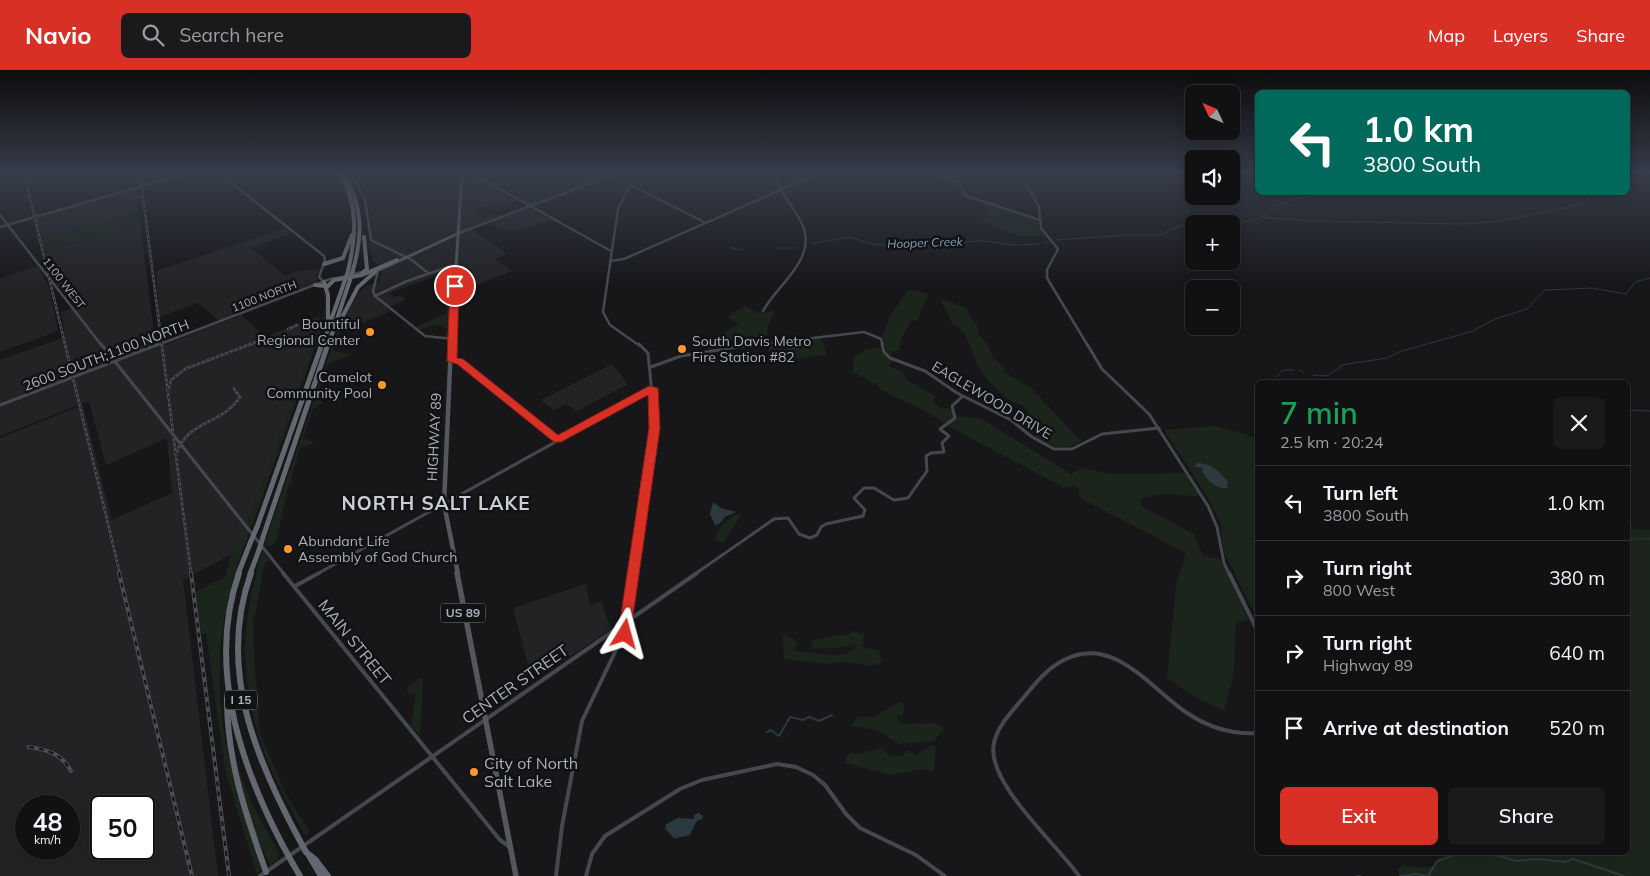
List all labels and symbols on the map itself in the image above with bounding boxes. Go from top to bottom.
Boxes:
north arrow [1185,85,1240,140]
water label: Hooper Creek [887,234,964,251]
street label: 1100 WEST [40,255,89,312]
pin [434,265,476,307]
street label: 1100 NORTH [230,277,298,315]
street label: 2600 SOUTH;1100 NORTH [20,315,192,395]
place label: Bountiful Regional Center [257,315,361,349]
marker: Bountiful Regional Center [364,326,376,338]
place label: South Davis Metro Fire Station #82 [692,332,811,366]
marker: South Davis Metro Fire Station #82 [676,343,688,355]
street label: EAGLEWOOD DRIVE [929,357,1055,443]
place label: Camelot Community Pool [267,368,372,402]
marker: Camelot Community Pool [376,379,388,391]
street label: HIGHWAY 89 [423,392,445,482]
district label: NORTH SALT LAKE [341,491,531,515]
place label: Abundant Life Assembly of God Church [298,532,457,566]
marker: Abundant Life Assembly of God Church [282,543,294,555]
street label: MAIN STREET [314,595,396,689]
road number: US 89 [440,604,486,622]
position arrow [598,607,650,659]
street label: CENTER STREET [458,640,572,728]
road number: I 15 [225,690,257,710]
place label: City of North Salt Lake [484,753,578,791]
marker: City of North Salt Lake [468,766,480,778]
speed limit sign: 50 [90,795,155,860]

